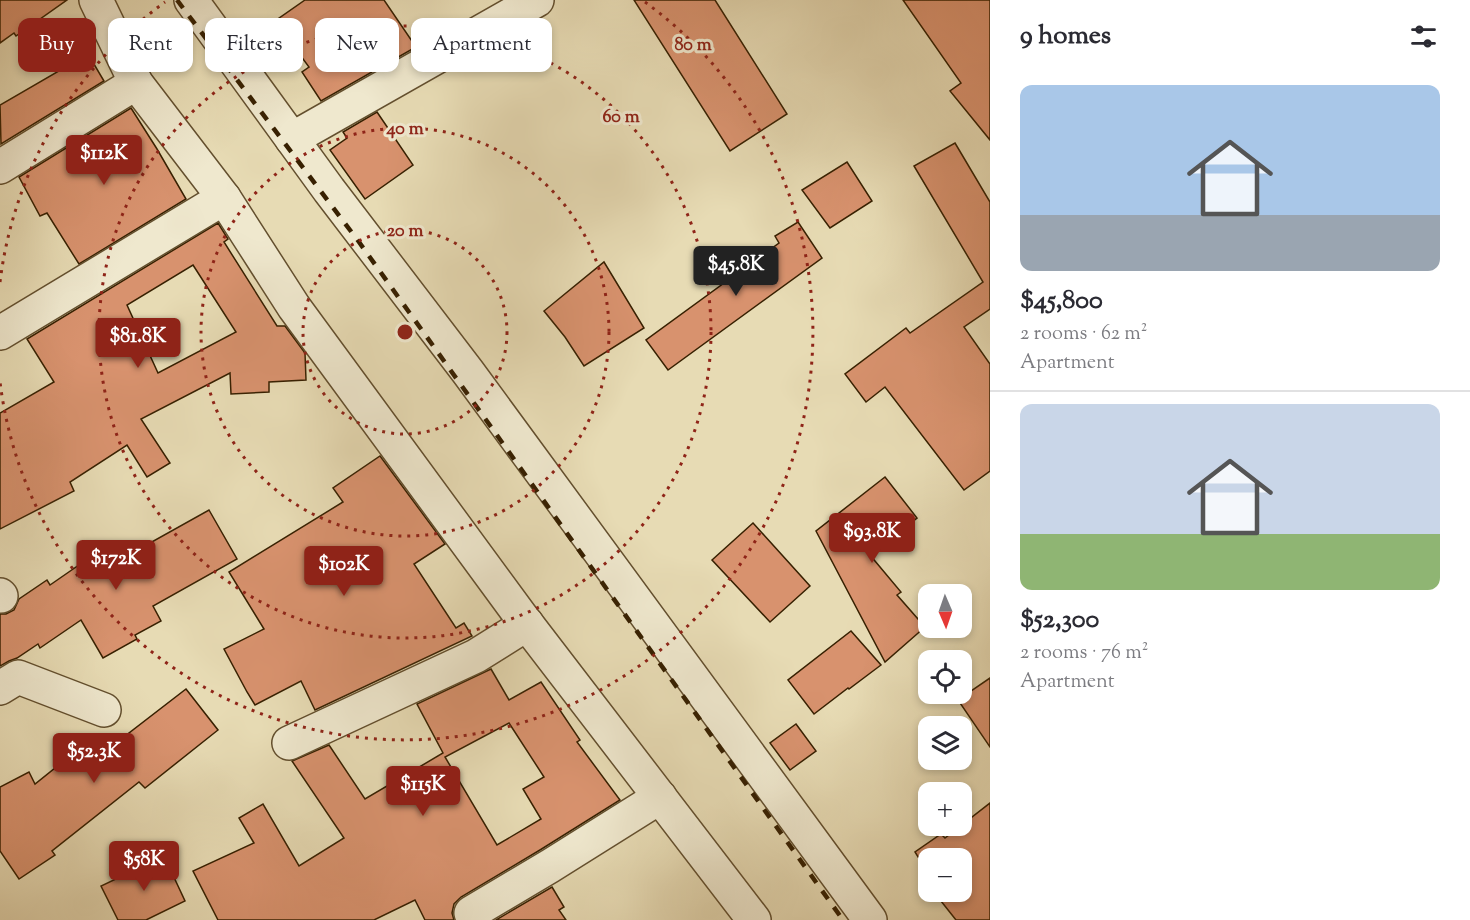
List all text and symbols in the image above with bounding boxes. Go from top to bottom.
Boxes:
chip: Buy [18,18,96,72]
chip: Rent [108,18,193,72]
chip: Filters [205,18,303,72]
chip: New [315,18,399,72]
chip: Apartment [411,18,552,72]
text: 9 homes [1020,18,1111,55]
icon: filters [1407,20,1440,53]
text: 80 m [674,33,712,59]
text: 60 m [602,105,640,131]
text: 40 m [385,117,424,143]
icon: home [1176,124,1284,232]
pin: $112K [62,135,146,186]
text: $112K [80,140,128,169]
text: 20 m [387,219,423,245]
pin: $45.8K [687,246,785,297]
text: $45.8K [707,251,765,280]
text: $45,800 [1020,283,1103,320]
pin: $81.8K [89,318,187,369]
text: 2 rooms · 62 m² [1020,320,1148,349]
centre of rings [395,322,415,342]
text: $81.8K [110,323,166,352]
text: Apartment [1020,349,1115,378]
icon: home [1176,443,1284,551]
pin: $93.8K [823,513,921,564]
text: $93.8K [843,518,901,547]
pin: $172K [74,540,158,591]
text: $172K [90,545,142,574]
pin: $102K [302,546,386,597]
text: $102K [318,551,370,580]
north arrow [918,584,972,638]
map controls [918,584,972,902]
text: $52,300 [1020,602,1099,639]
text: 2 rooms · 76 m² [1020,639,1148,668]
button: locate [918,650,972,704]
text: Apartment [1020,668,1115,697]
button: layers [918,716,972,770]
pin: $52.3K [45,733,143,784]
text: $52.3K [67,738,121,767]
pin: $115K [381,766,465,817]
text: $115K [400,771,446,800]
button: + [918,782,972,836]
pin: $58K [108,841,180,892]
text: $58K [123,846,165,875]
button: − [918,848,972,902]

